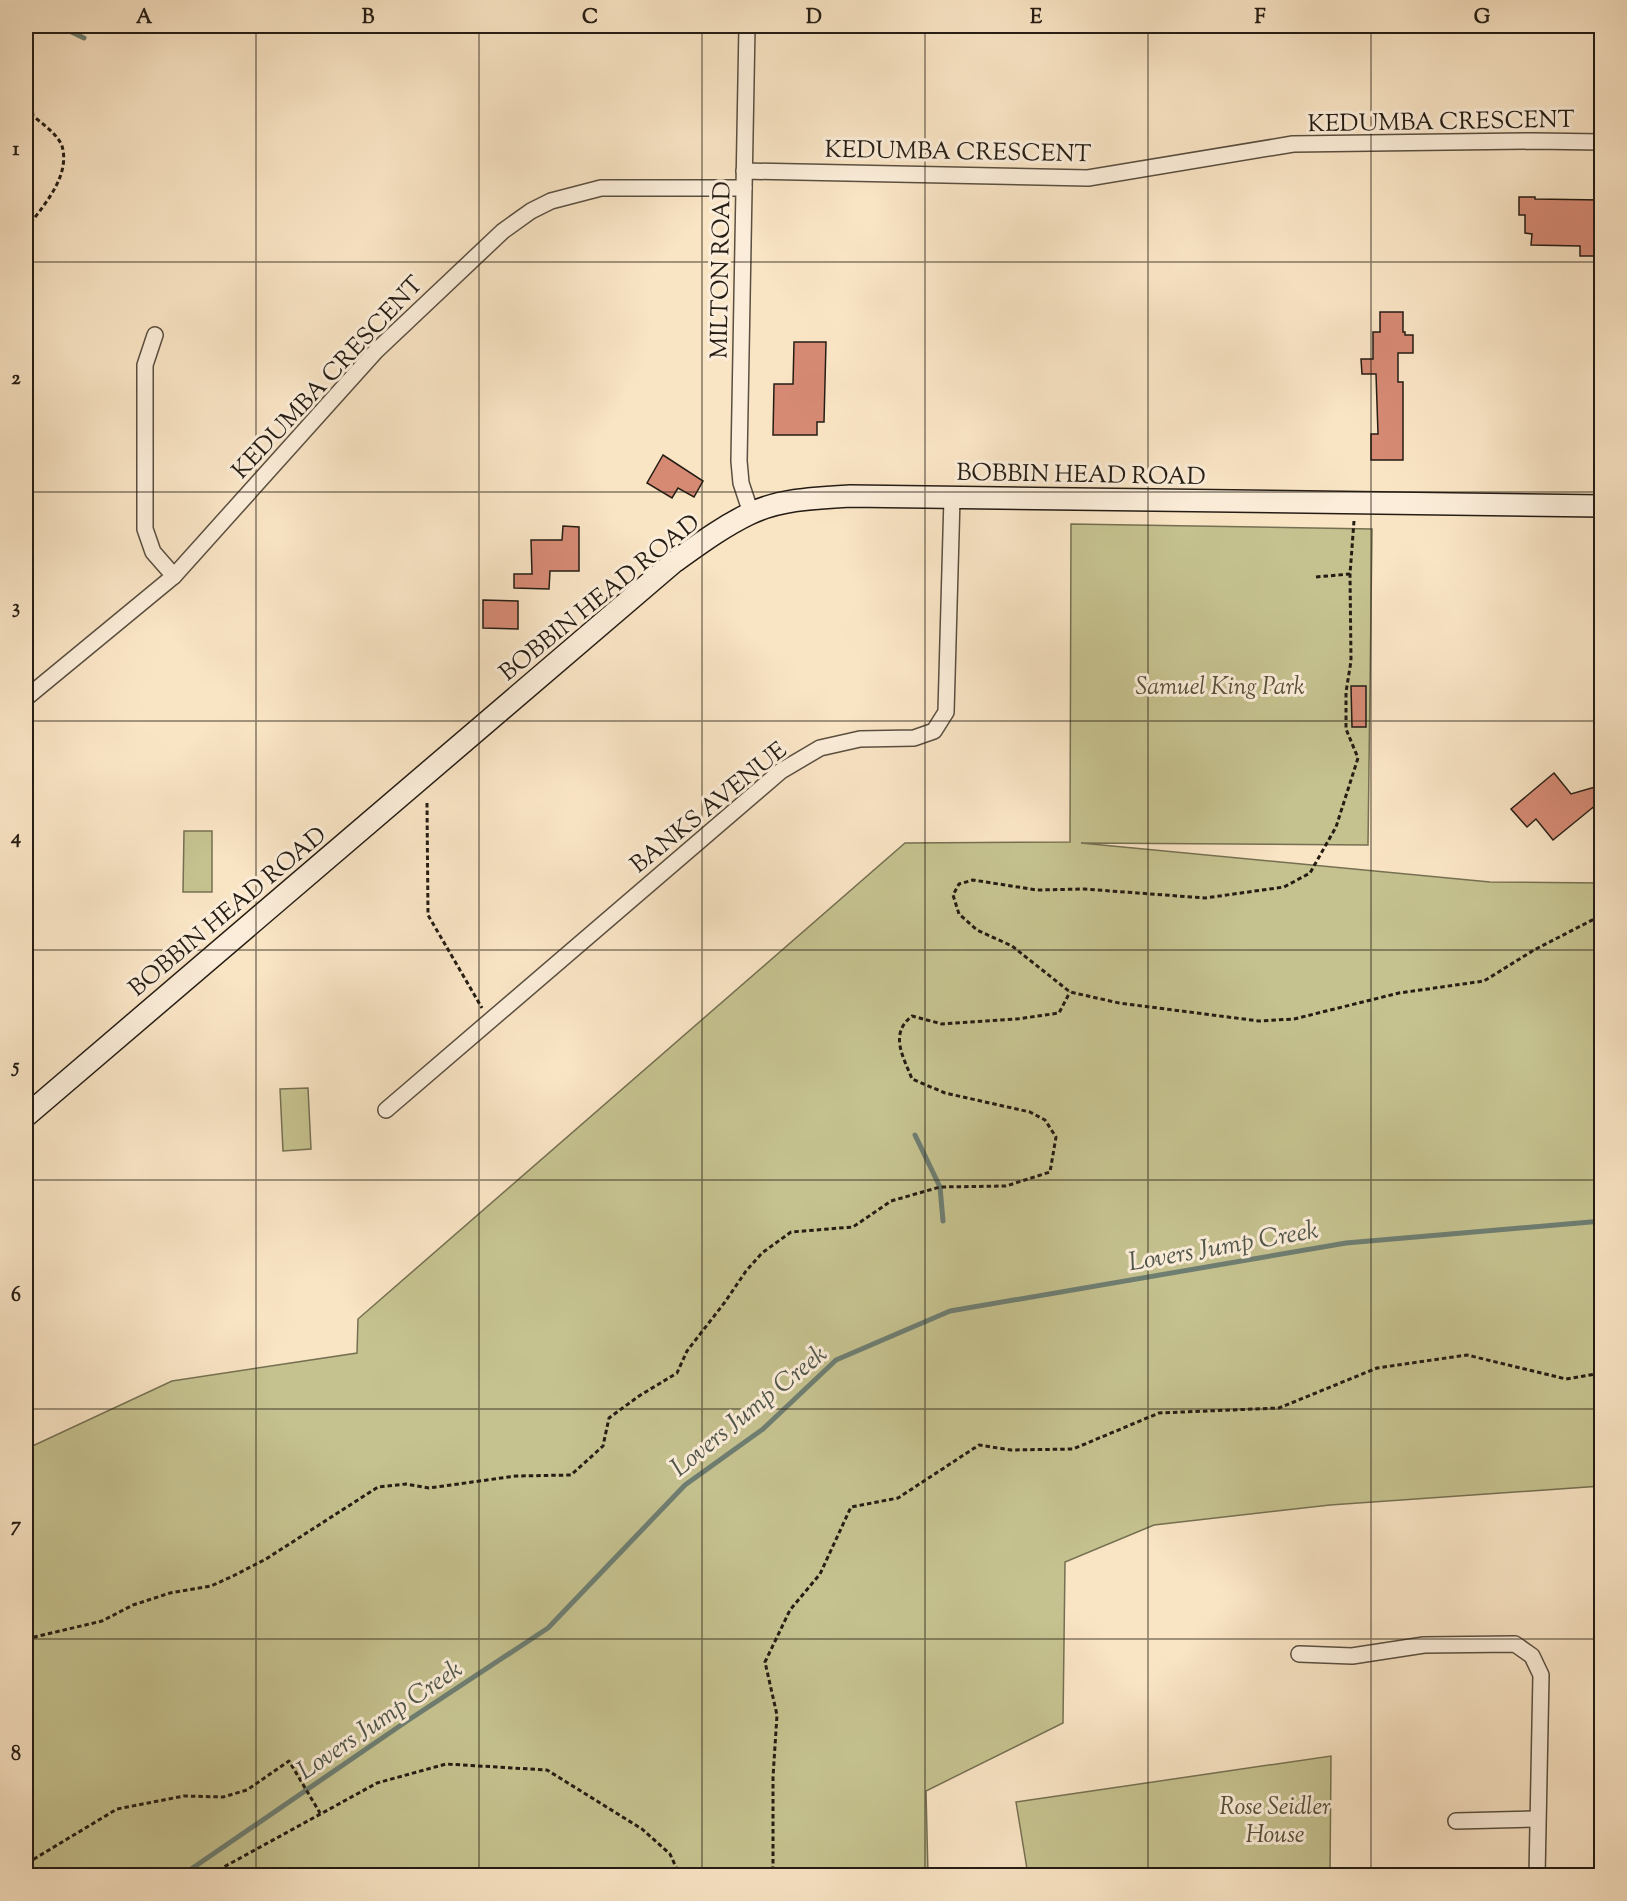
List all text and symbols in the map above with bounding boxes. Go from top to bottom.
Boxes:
text: A [136,4,153,33]
text: B [362,4,375,33]
text: C [582,4,598,33]
text: D [806,4,822,33]
text: E [1030,4,1043,33]
text: F [1254,4,1266,33]
text: G [1474,4,1491,33]
street label: KEDUMBA CRESCENT [1307,104,1575,142]
street label: KEDUMBA CRESCENT [824,134,1092,172]
text: 1 [13,136,20,165]
street label: MILTON ROAD [703,181,741,359]
street label: KEDUMBA CRESCENT [225,269,432,488]
text: 2 [11,365,21,394]
street label: BOBBIN HEAD ROAD [956,457,1206,495]
street label: BOBBIN HEAD ROAD [493,507,708,690]
text: 3 [12,594,20,623]
park label: Samuel King Park [1135,671,1305,705]
street label: BANKS AVENUE [624,734,795,882]
street label: BOBBIN HEAD ROAD [122,819,335,1006]
text: 4 [10,824,21,853]
text: 5 [11,1053,20,1082]
water label: Lovers Jump Creek [1125,1212,1322,1282]
text: 6 [11,1282,21,1311]
water label: Lovers Jump Creek [663,1337,836,1487]
text: 7 [11,1512,22,1541]
water label: Lovers Jump Creek [290,1652,471,1790]
text: 8 [11,1741,21,1770]
park label: Rose Seidler House [1219,1791,1331,1853]

